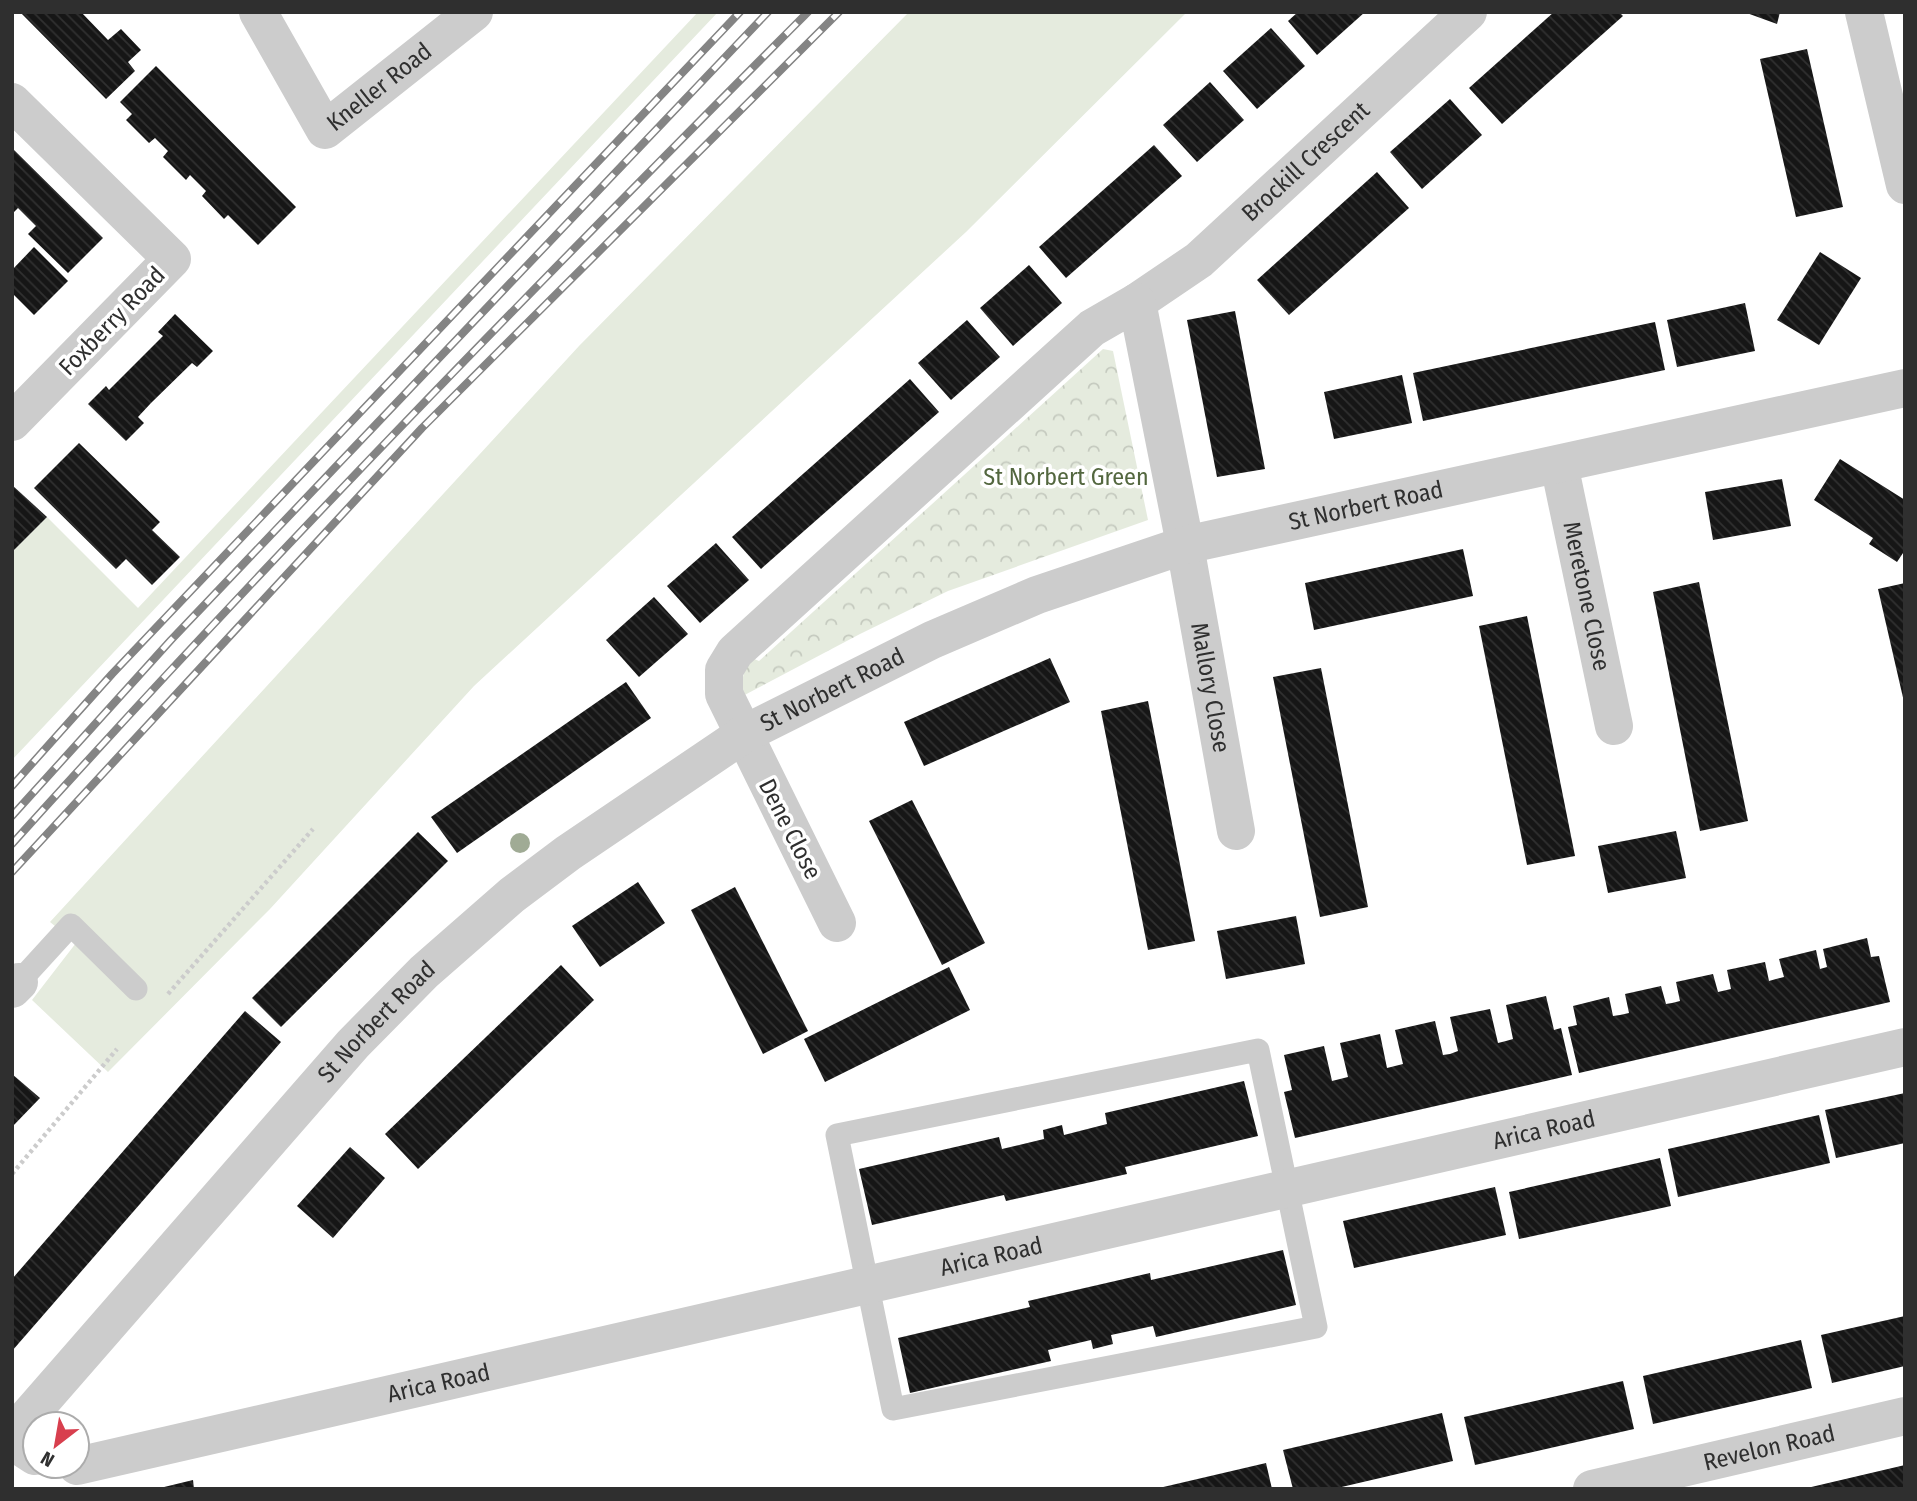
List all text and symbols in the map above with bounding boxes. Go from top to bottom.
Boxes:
street label: Kneller Road [321,37,437,137]
street label: Brockill Crescent [1236,96,1375,227]
street label: Foxberry Road [53,261,171,381]
park label: St Norbert Green [983,463,1149,491]
street label: St Norbert Road [1286,475,1446,536]
street label: Meretone Close [1557,519,1616,673]
street label: Mallory Close [1185,620,1236,755]
street label: St Norbert Road [756,642,909,738]
street label: Dene Close [753,774,827,884]
street label: St Norbert Road [312,955,441,1088]
street label: Arica Road [1490,1104,1598,1155]
street label: Arica Road [937,1231,1045,1282]
street label: Arica Road [385,1358,493,1408]
north arrow [21,1410,91,1480]
street label: Revelon Road [1701,1419,1838,1477]
text: N [37,1446,58,1472]

